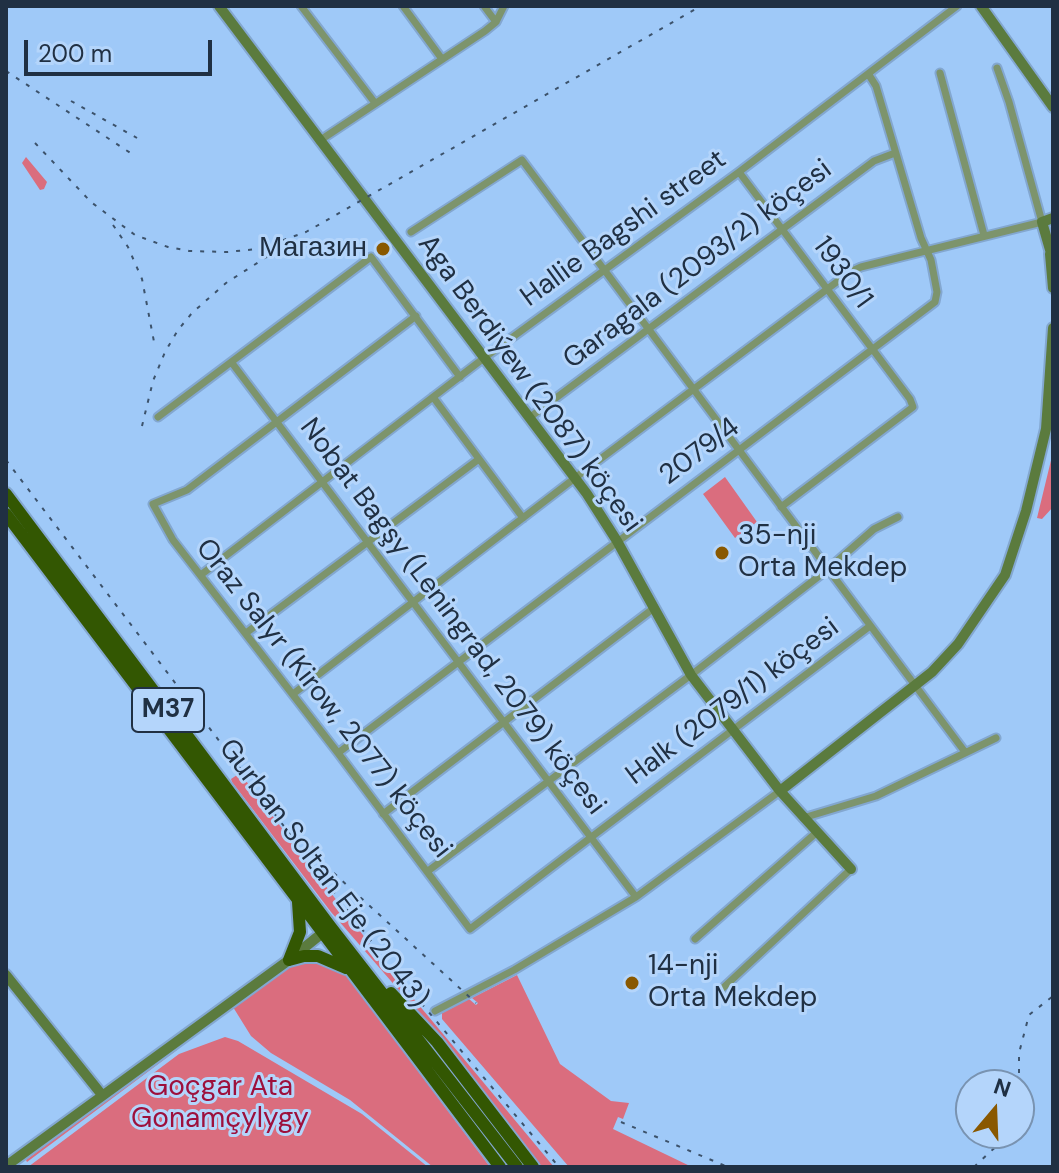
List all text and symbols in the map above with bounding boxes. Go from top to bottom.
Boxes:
scale bar [28,24,216,74]
text: 200 m [38,38,112,69]
street label: Hallie Bagshi street [515,143,733,315]
street label: Garagala (2093/2) köçesi [557,153,839,377]
street label: Aga Berdiýew (2087) köçesi [410,229,648,539]
street label: 1930/1 [805,231,879,315]
place label: Магазин [259,232,367,266]
marker: Магазин [374,240,392,258]
street label: 2079/4 [654,411,746,493]
street label: Nobat Bagşy (Leningrad, 2079) köçesi [292,412,612,822]
place label: 35-nji Orta Mekdep [738,520,907,586]
street label: Oraz Salyr (Kirow, 2077) köçesi [188,533,458,865]
marker: 35-nji Orta Mekdep [713,544,731,562]
street label: Halk (2079/1) köçesi [620,611,846,793]
road number: M37 [132,688,204,732]
street label: Gurban Soltan Eje (2043) [211,733,435,1015]
place label: 14-nji Orta Mekdep [648,950,817,1016]
marker: 14-nji Orta Mekdep [623,974,641,992]
north arrow [955,1069,1035,1149]
park label: Goçgar Ata Gonamçylygy [131,1071,309,1137]
text: N [990,1071,1015,1104]

